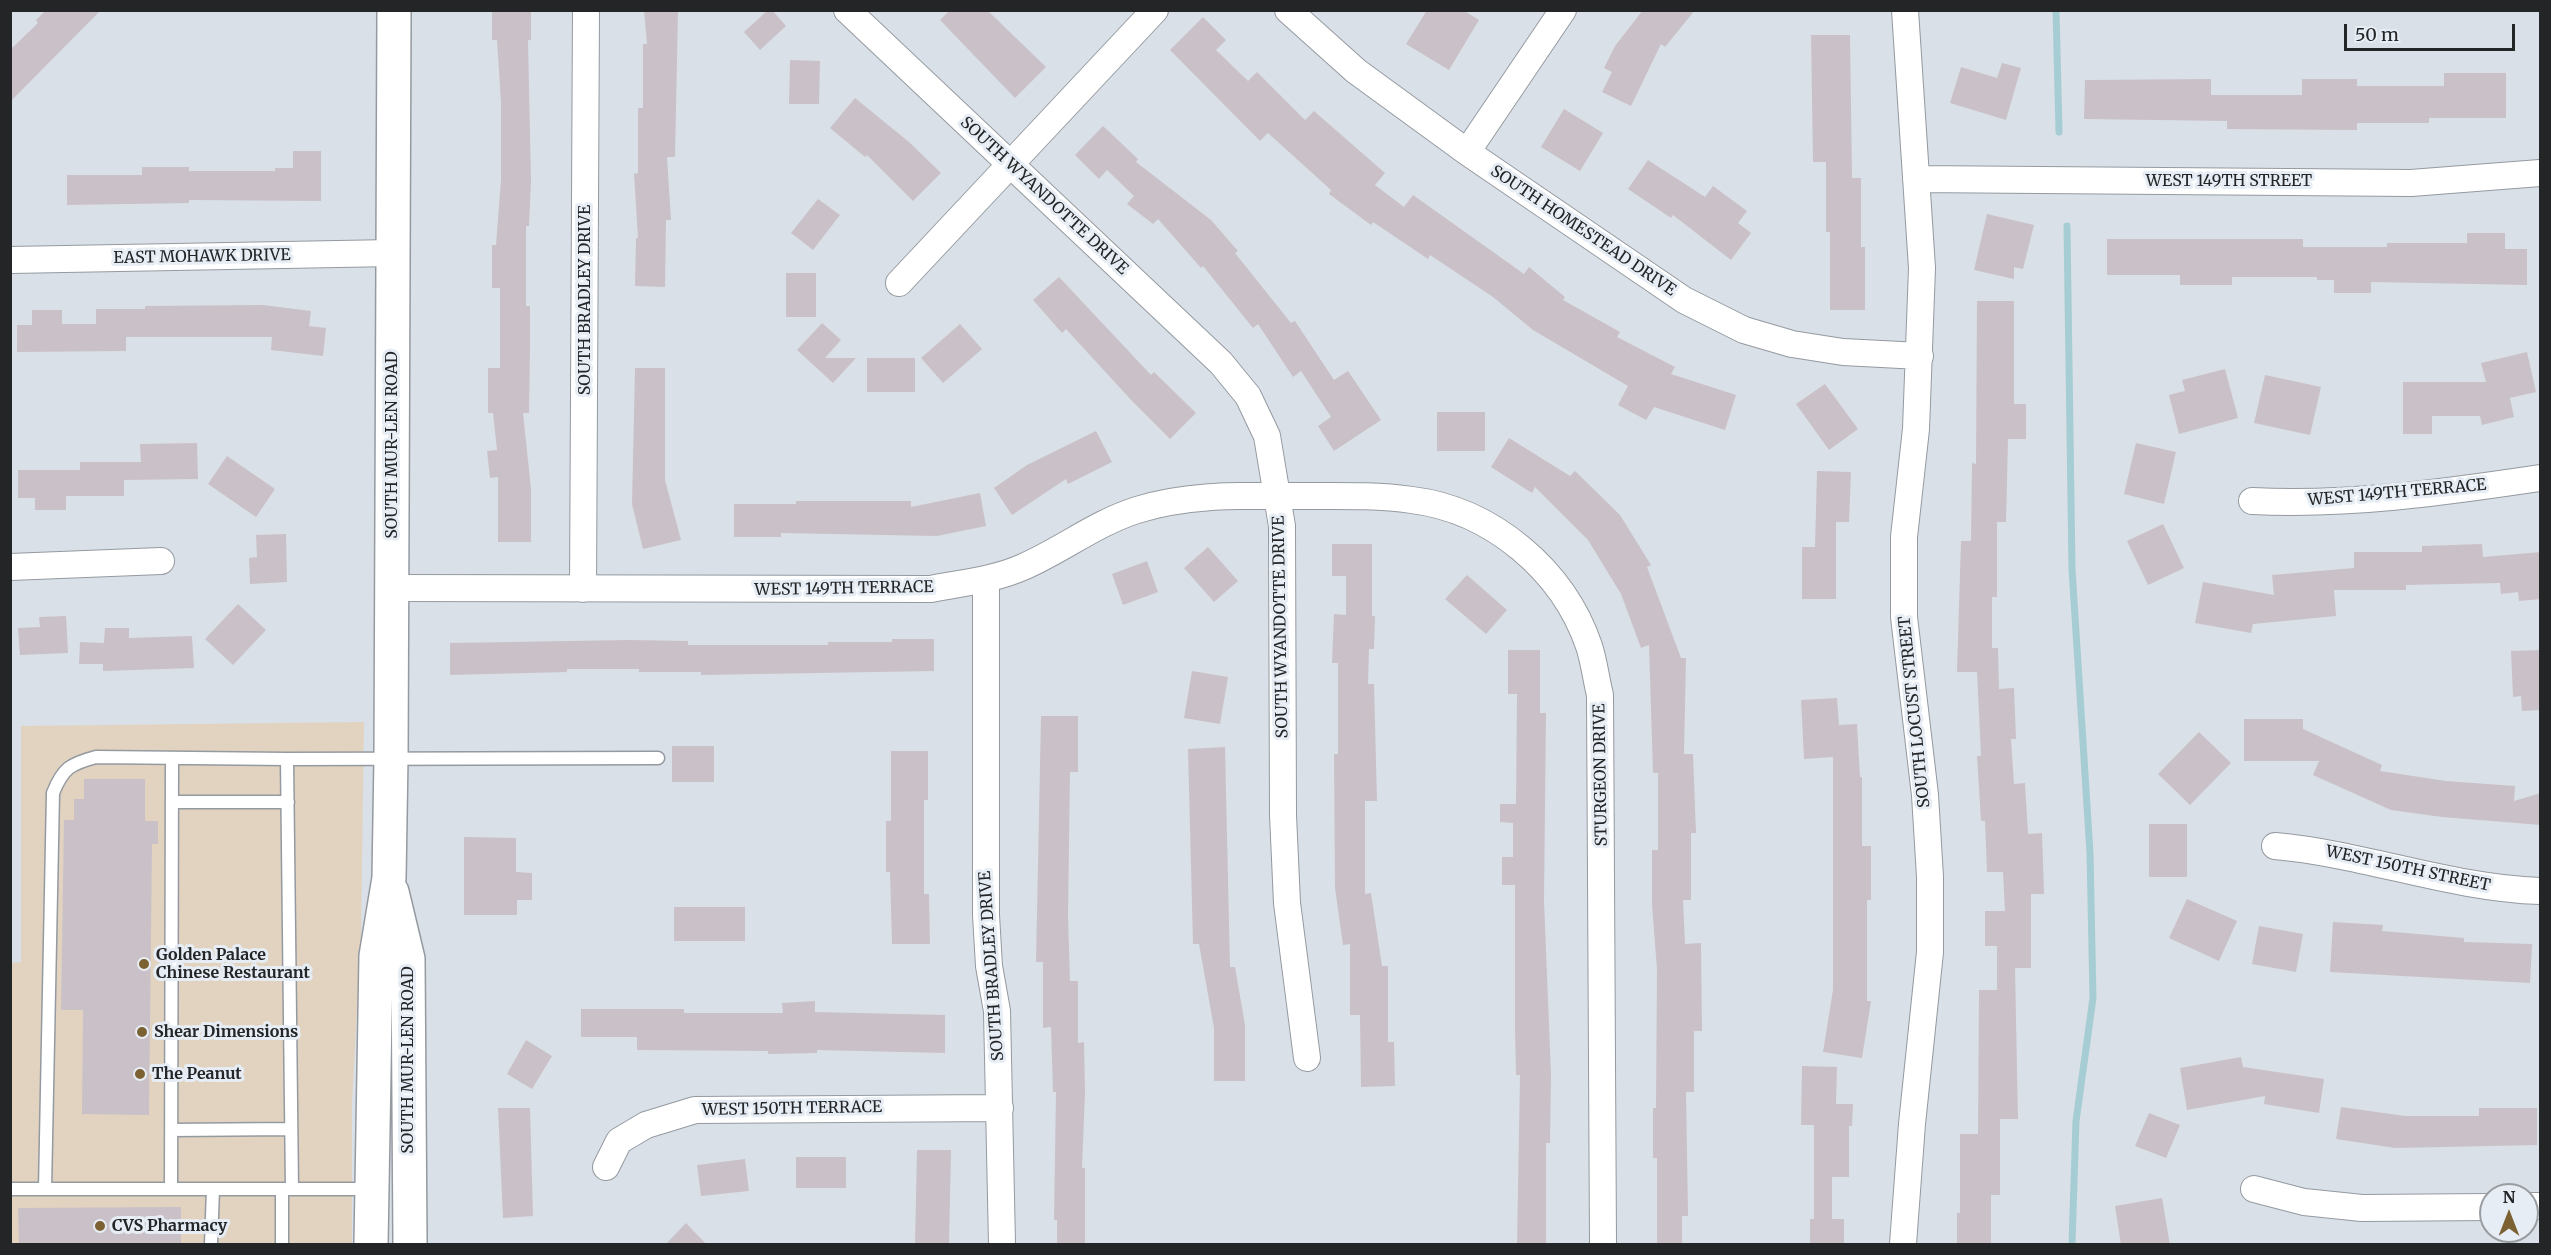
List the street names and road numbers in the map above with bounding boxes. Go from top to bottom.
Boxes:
street label: SOUTH WYANDOTTE DRIVE [956,113,1132,279]
street label: SOUTH HOMESTEAD DRIVE [1487,162,1679,300]
street label: WEST 149TH STREET [2146,171,2312,191]
street label: SOUTH BRADLEY DRIVE [575,205,595,395]
street label: EAST MOHAWK DRIVE [113,246,291,268]
street label: SOUTH MUR-LEN ROAD [382,351,402,539]
street label: WEST 149TH TERRACE [2307,476,2487,510]
street label: SOUTH WYANDOTTE DRIVE [1269,516,1293,738]
street label: WEST 149TH TERRACE [754,578,934,600]
street label: SOUTH LOCUST STREET [1895,615,1935,809]
street label: STURGEON DRIVE [1590,703,1612,847]
street label: WEST 150TH STREET [2324,842,2492,896]
street label: SOUTH BRADLEY DRIVE [976,870,1008,1062]
street label: SOUTH MUR-LEN ROAD [398,966,418,1154]
street label: WEST 150TH TERRACE [702,1098,882,1120]

